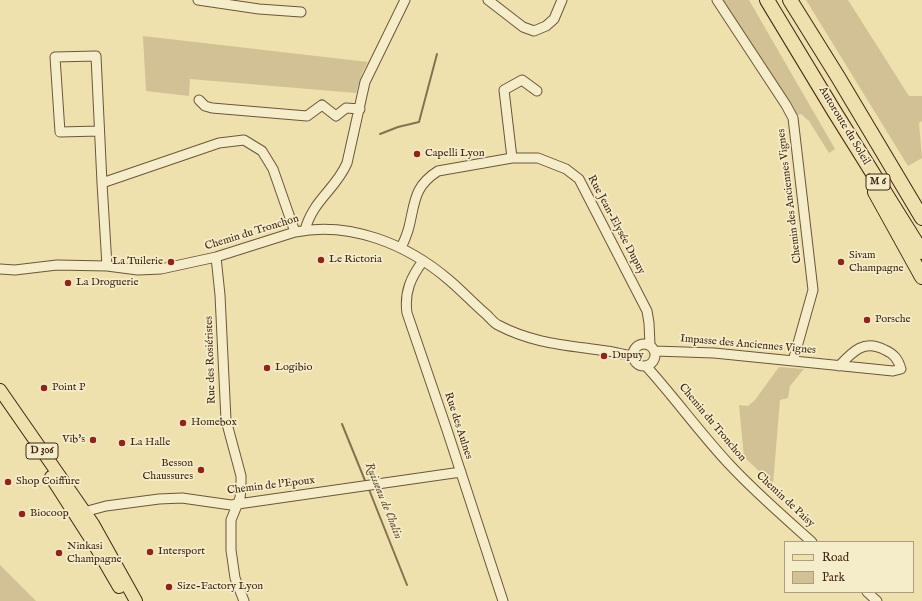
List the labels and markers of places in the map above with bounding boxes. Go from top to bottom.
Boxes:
place label: Capelli Lyon [425,147,485,161]
marker: Capelli Lyon [412,149,422,159]
place label: Sivam Champagne [849,249,904,275]
place label: Le Rictoria [329,253,382,267]
place label: La Tuilerie [112,255,163,269]
marker: Le Rictoria [316,255,326,265]
marker: La Tuilerie [166,257,176,267]
marker: Sivam Champagne [836,257,846,267]
place label: La Droguerie [76,276,138,290]
marker: La Droguerie [63,278,73,288]
place label: Porsche [875,313,911,327]
marker: Porsche [862,315,872,325]
place label: Dupuy [612,349,644,363]
marker: Dupuy [599,351,609,361]
place label: Logibio [275,361,312,375]
marker: Logibio [262,363,272,373]
place label: Point P [52,381,85,395]
marker: Point P [39,383,49,393]
place label: Homebox [191,416,237,430]
marker: Homebox [178,418,188,428]
place label: Vib's [62,433,85,447]
marker: Vib's [88,435,98,445]
place label: La Halle [130,436,170,450]
marker: La Halle [117,438,127,448]
place label: Besson Chaussures [142,457,193,483]
marker: Besson Chaussures [196,465,206,475]
place label: Shop Coiffure [16,475,80,489]
marker: Shop Coiffure [3,477,13,487]
place label: Biocoop [30,507,69,521]
marker: Biocoop [17,509,27,519]
place label: Ninkasi Champagne [67,540,122,566]
place label: Intersport [158,545,205,559]
marker: Intersport [145,547,155,557]
marker: Ninkasi Champagne [54,548,64,558]
place label: Size-Factory Lyon [177,580,263,594]
marker: Size-Factory Lyon [164,582,174,592]

